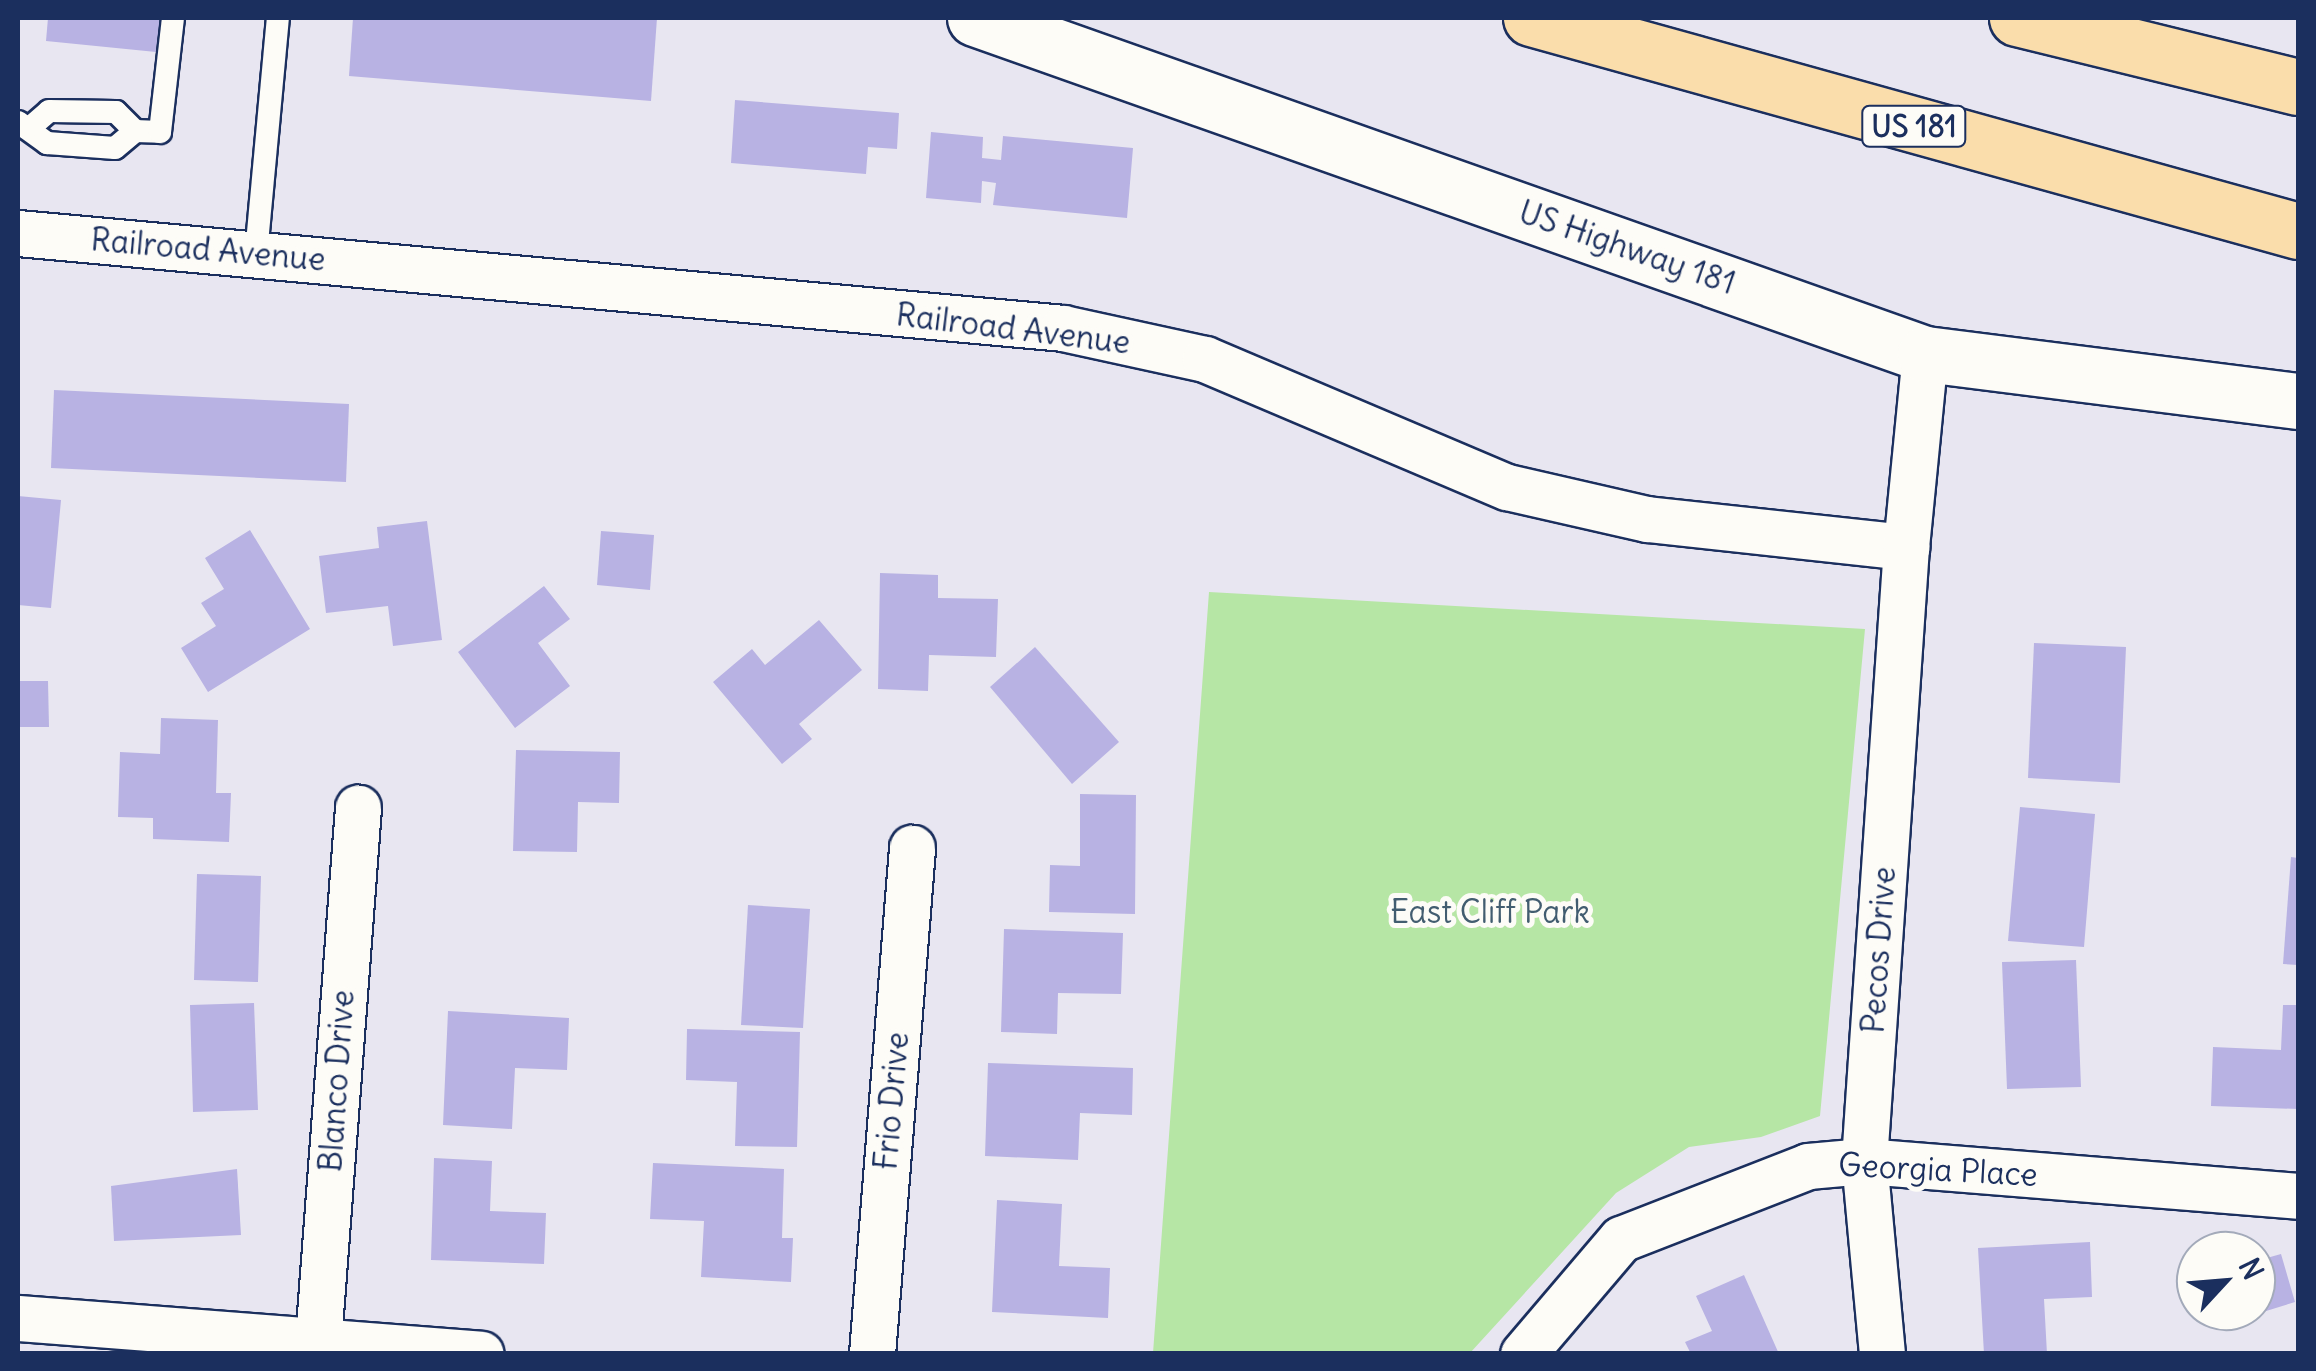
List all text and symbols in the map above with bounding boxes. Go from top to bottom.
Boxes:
road number: US 181 [1859,101,1969,151]
street label: US Highway 181 [1514,193,1740,303]
street label: Railroad Avenue [89,221,327,279]
street label: Railroad Avenue [894,296,1132,362]
street label: Pecos Drive [1854,865,1904,1035]
park label: East Cliff Park [1390,893,1590,931]
street label: Blanco Drive [311,989,363,1173]
street label: Frio Drive [867,1030,917,1172]
street label: Georgia Place [1837,1146,2039,1194]
north arrow [2176,1231,2276,1331]
text: N [2231,1252,2272,1285]

